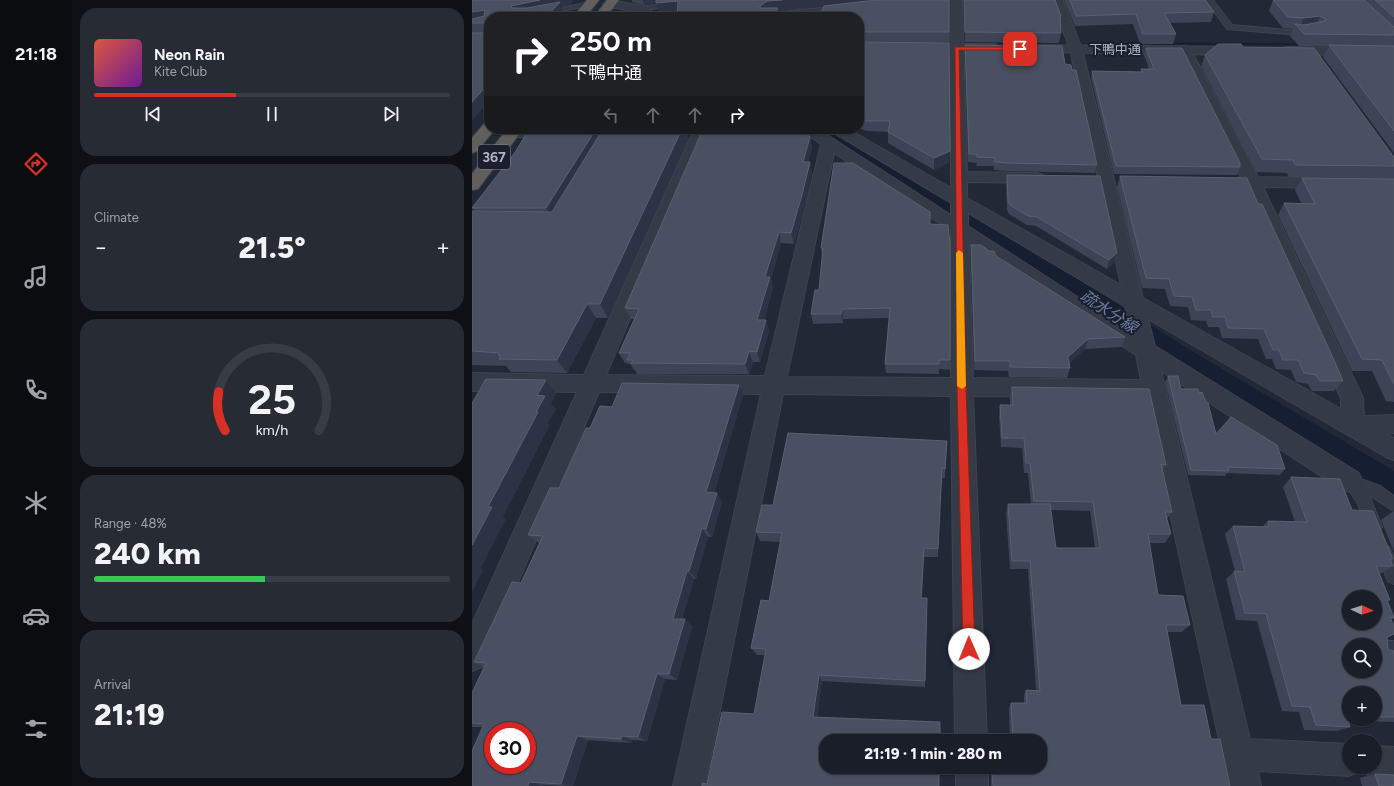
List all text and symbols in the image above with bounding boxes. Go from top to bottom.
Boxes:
text: 250 m [570,24,652,58]
icon: right [504,28,556,80]
pin [1003,32,1037,66]
icon: arrive [1009,38,1031,60]
street label: 下鴨中通 [1089,42,1141,57]
text: 21:18 [15,43,57,65]
text: Neon Rain [154,46,225,64]
text: 下鴨中通 [570,62,642,84]
text: Kite Club [154,64,207,79]
icon: previous [142,103,164,125]
icon: pause [261,103,283,125]
icon: next [380,103,402,125]
icon: left [600,104,622,126]
icon: ahead [642,104,664,126]
icon: ahead [684,104,706,126]
icon: right [726,104,748,126]
road number: 367 [478,145,510,169]
icon: directions [22,150,50,178]
text: Climate [94,210,139,225]
text: 21.5° [238,229,306,266]
text: − [94,234,108,261]
text: + [436,234,450,261]
icon: music [22,263,50,291]
water label: 疏水分線 [1077,286,1142,338]
text: 25 [248,374,296,424]
icon: phone [22,376,50,404]
text: km/h [256,421,288,439]
icon: climate [22,489,50,517]
text: Range · 48% [94,516,167,531]
text: 240 km [94,535,201,572]
north arrow [1342,590,1382,630]
map controls [1342,590,1382,774]
icon: car [22,602,50,630]
position arrow [948,628,990,670]
button: search [1342,638,1382,678]
text: Arrival [94,677,131,692]
button: + [1342,686,1382,726]
text: 21:19 [94,696,165,733]
icon: filters [22,715,50,743]
speed limit sign: 30 [484,722,536,774]
button: − [1342,734,1382,774]
text: 21:19 · 1 min · 280 m [864,745,1002,763]

